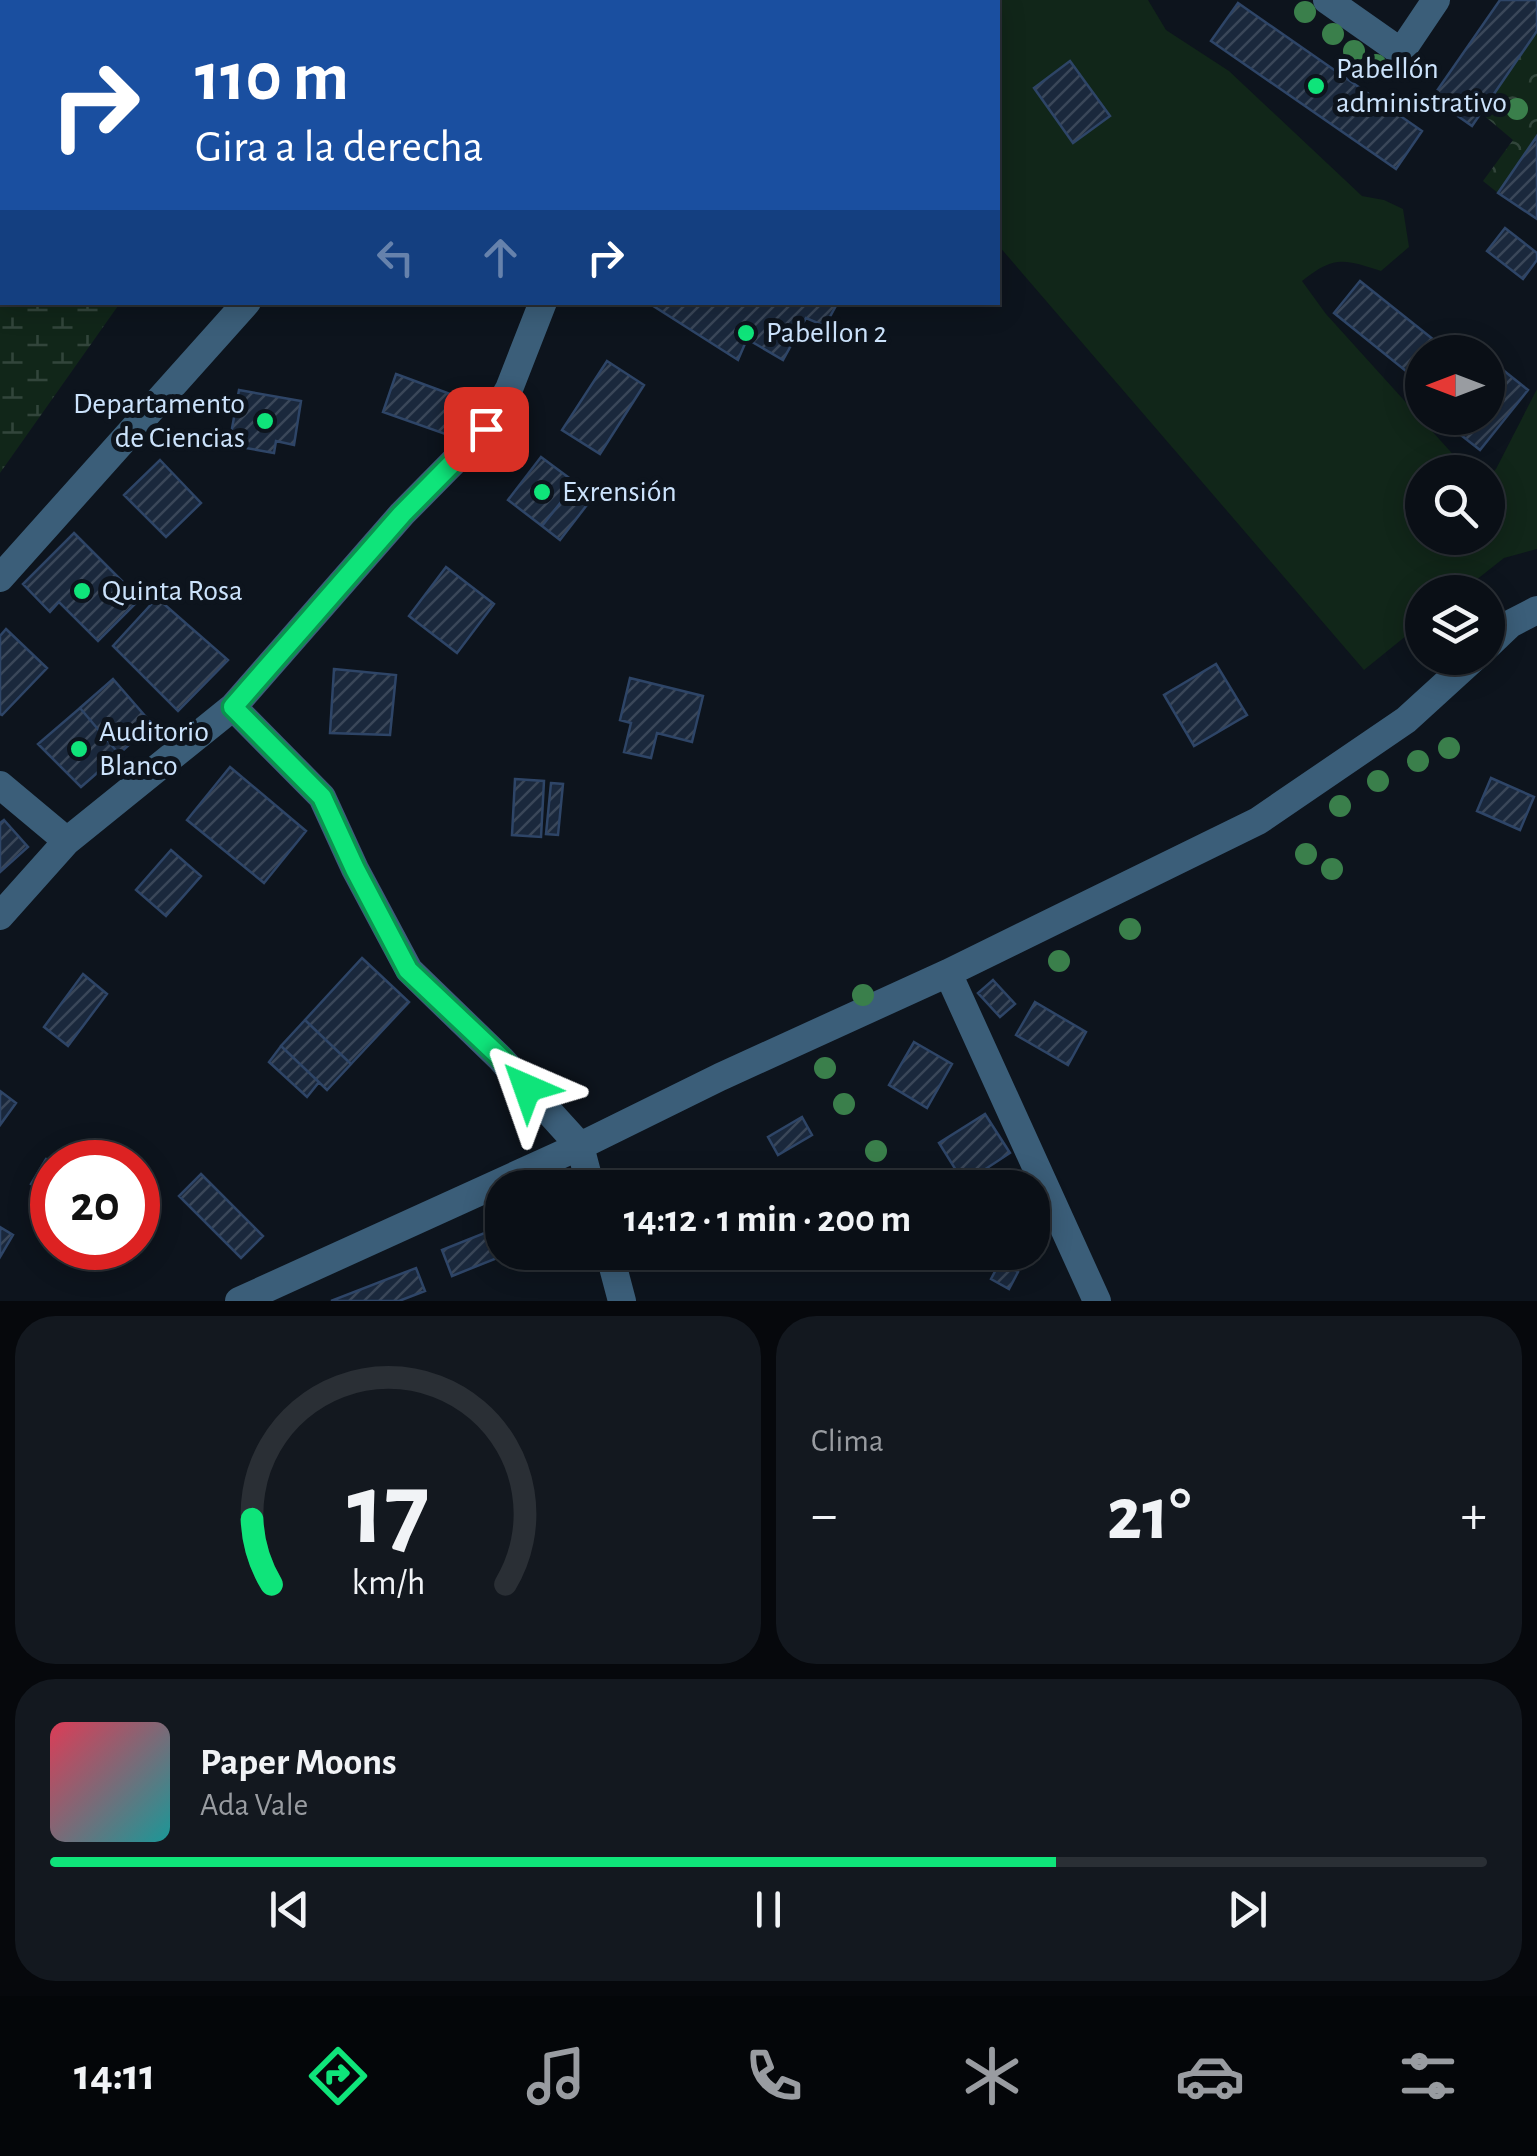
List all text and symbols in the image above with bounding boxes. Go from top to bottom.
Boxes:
icon: right [30,40,160,170]
text: 110 m [195,43,349,113]
place label: Pabellón administrativo [1336,54,1507,118]
marker: Pabellón administrativo [1305,75,1327,97]
text: Gira a la derecha [195,125,484,170]
icon: left [368,230,423,285]
icon: ahead [473,230,528,285]
icon: right [578,230,633,285]
place label: Pabellon 2 [766,318,887,348]
marker: Pabellon 2 [735,322,757,344]
north arrow [1405,335,1505,435]
map controls [1405,335,1505,675]
pin [444,387,529,472]
place label: Departamento de Ciencias [73,389,245,453]
icon: arrive [459,402,514,457]
marker: Departamento de Ciencias [254,410,276,432]
button: search [1405,455,1505,555]
place label: Exrensión [562,477,677,507]
marker: Exrensión [531,481,553,503]
button: layers [1405,575,1505,675]
place label: Quinta Rosa [102,576,243,606]
marker: Quinta Rosa [71,580,93,602]
place label: Auditorio Blanco [99,717,209,781]
marker: Auditorio Blanco [68,738,90,760]
position arrow [475,1036,579,1140]
speed limit sign: 20 [30,1140,160,1270]
text: 14:12 · 1 min · 200 m [624,1201,911,1239]
text: Clima [811,1425,884,1457]
text: 17 [347,1459,429,1563]
text: 21° [1107,1478,1191,1553]
text: − [811,1488,837,1543]
text: + [1461,1488,1487,1543]
text: km/h [351,1565,425,1601]
text: Paper Moons [200,1744,397,1782]
text: Ada Vale [200,1789,308,1821]
icon: previous [262,1882,317,1937]
icon: pause [741,1882,796,1937]
icon: next [1220,1882,1275,1937]
icon: directions [303,2041,373,2111]
icon: music [521,2041,591,2111]
icon: phone [739,2041,809,2111]
icon: climate [957,2041,1027,2111]
icon: car [1175,2041,1245,2111]
icon: filters [1393,2041,1463,2111]
text: 14:11 [74,2053,156,2098]

